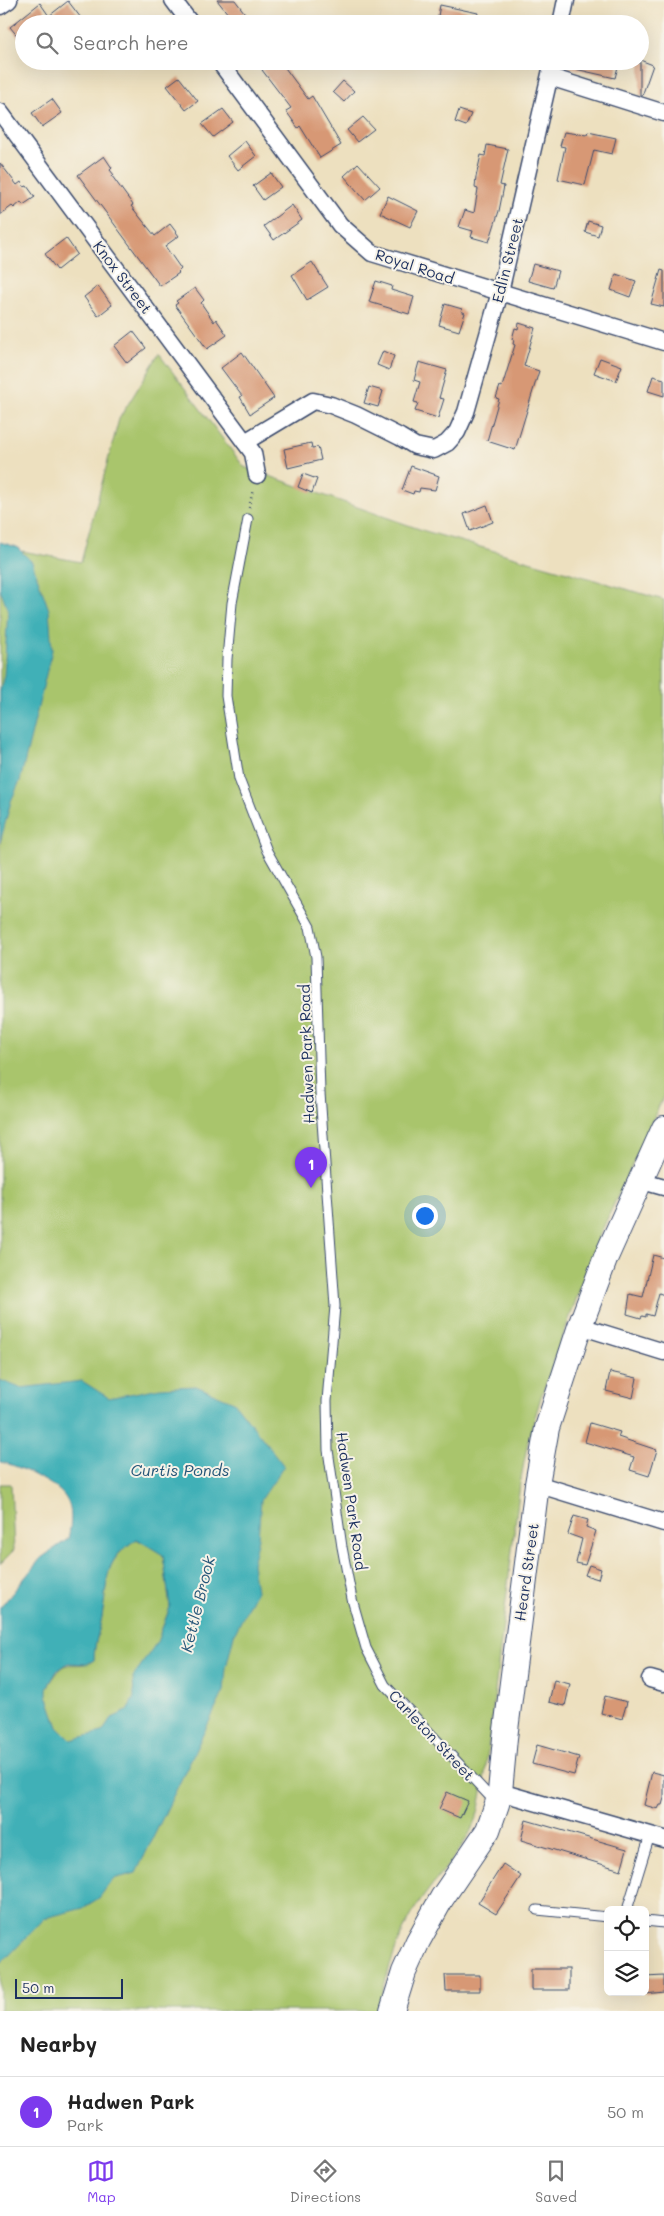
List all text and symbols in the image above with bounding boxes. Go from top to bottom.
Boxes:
search box [15,15,649,70]
icon: search [33,29,61,57]
text: Search here [73,30,189,55]
street label: Edlin Street [487,215,527,305]
street label: Knox Street [89,236,157,318]
street label: Royal Road [373,244,457,288]
street label: Hadwen Park Road [294,984,318,1124]
pin: 1 [295,1147,327,1188]
your location [412,1203,438,1229]
street label: Hadwen Park Road [332,1430,372,1572]
water label: Curtis Ponds [130,1459,230,1480]
street label: Heard Street [509,1522,543,1622]
water label: Kettle Brook [175,1553,219,1654]
street label: Carleton Street [385,1685,479,1785]
map controls [604,1906,649,1996]
button: locate [604,1906,649,1951]
button: layers [604,1951,649,1996]
scale bar [15,1976,122,1999]
text: 50 m [22,1978,54,1997]
text: Nearby [20,2030,97,2057]
text: Hadwen Park [67,2089,194,2114]
text: 1 [32,2101,40,2122]
text: 50 m [607,2101,644,2122]
text: Park [67,2114,103,2135]
tab: Map [87,2157,116,2206]
tab: Directions [290,2157,361,2206]
tab: Saved [535,2157,577,2206]

